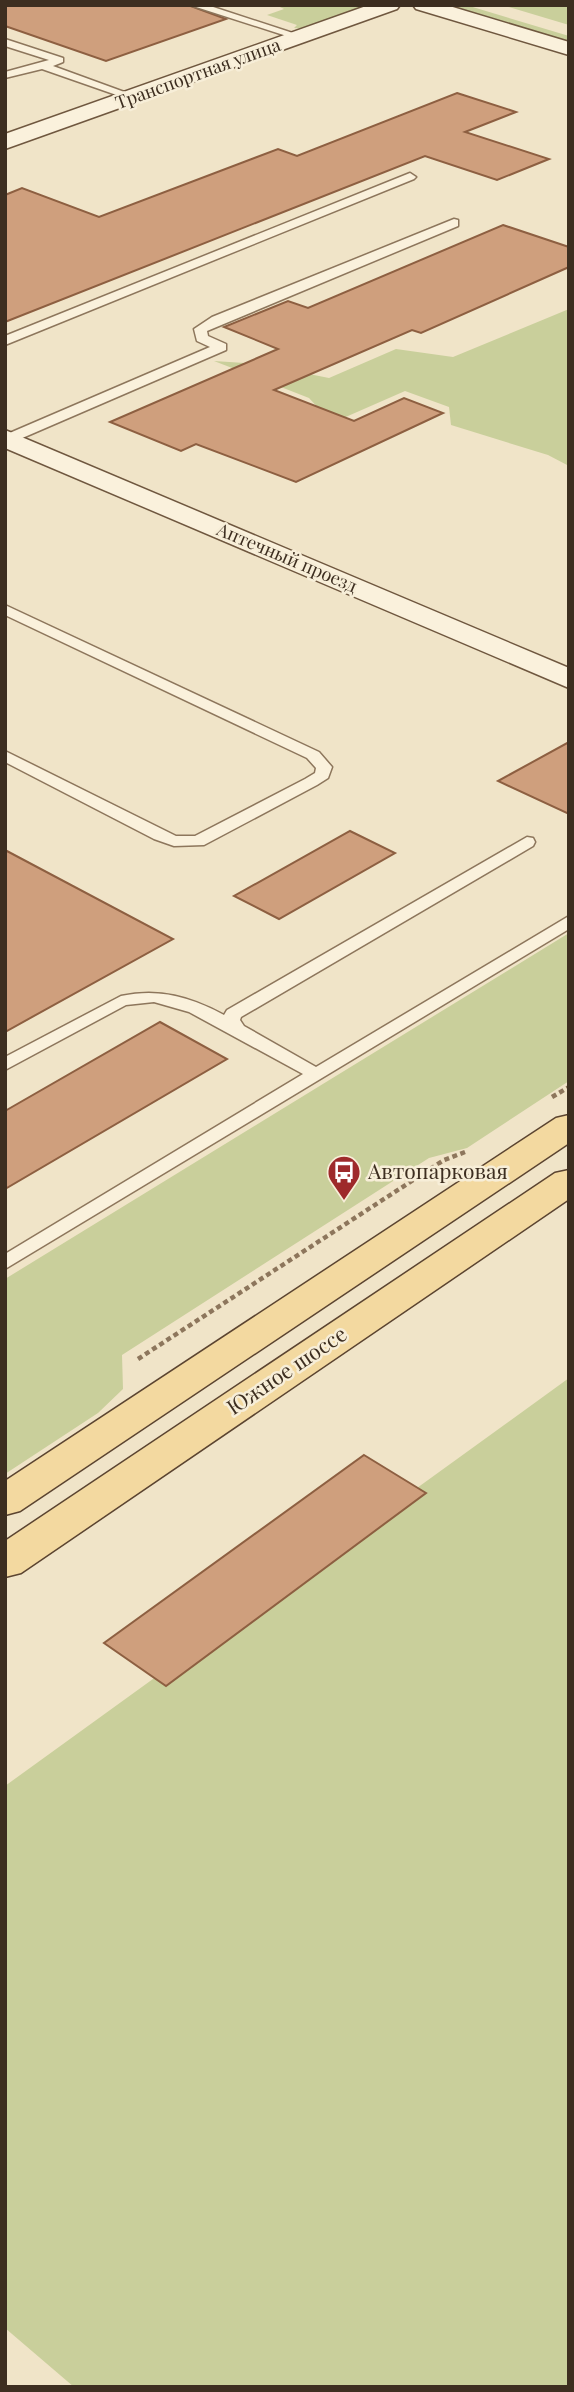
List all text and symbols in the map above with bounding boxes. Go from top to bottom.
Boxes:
street label: Транспортная улица [112,32,284,114]
street label: Аптечный проезд [213,516,362,598]
bus stop icon: Автопарковая [325,1153,363,1202]
place label: Автопарковая [367,1156,508,1184]
street label: Южное шоссе [220,1319,351,1420]

